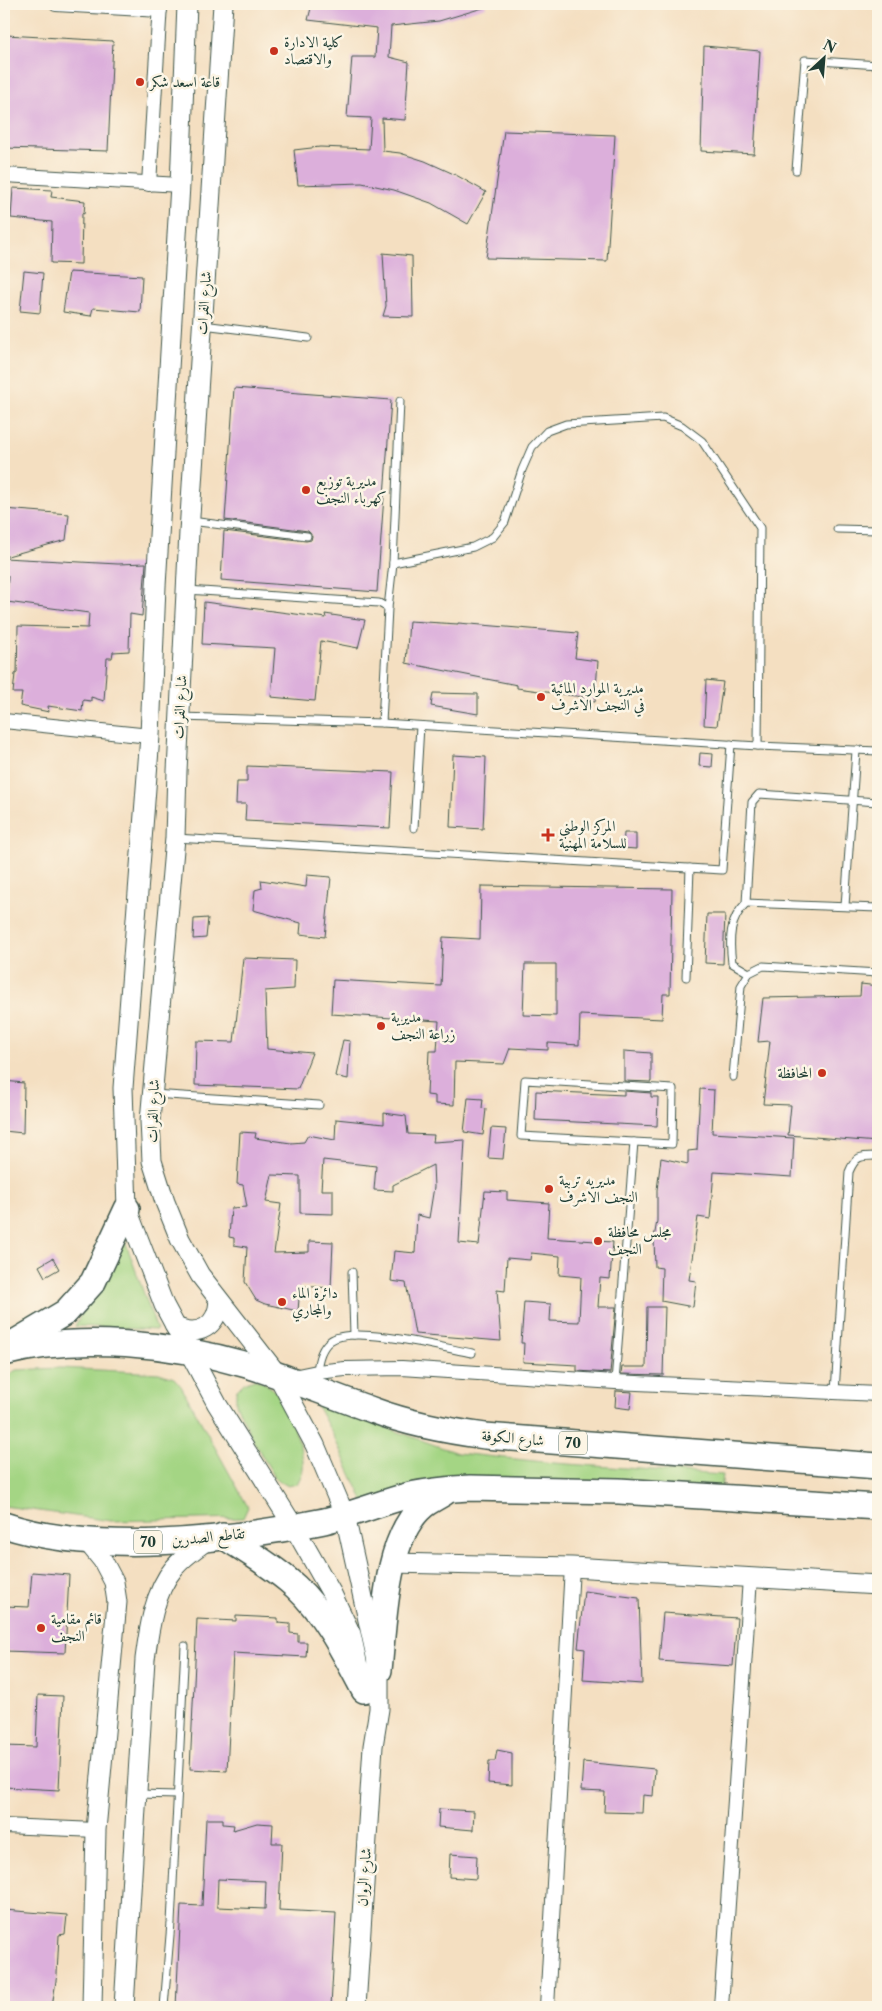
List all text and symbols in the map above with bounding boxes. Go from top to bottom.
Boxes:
place label: كلية الادارة والاقتصاد [284,32,343,68]
north arrow [800,32,850,82]
text: N [820,36,839,57]
marker: كلية الادارة والاقتصاد [268,45,280,57]
place label: قاعة اسعد شكر [148,72,220,92]
marker: قاعة اسعد شكر [134,76,146,88]
street label: شارع الفرات [192,270,219,336]
place label: مديرية توزيع كهرباء النجف [316,471,387,508]
marker: مديرية توزيع كهرباء النجف [300,484,312,496]
street label: شارع الفرات [168,675,195,740]
place label: مديرية الموارد المائية في النجف الاشرف [551,678,645,717]
marker: مديرية الموارد المائية في النجف الاشرف [535,691,547,703]
place label: المركز الوطني للسلامة المهنية [559,816,627,852]
marker: المركز الوطني للسلامة المهنية [541,828,555,842]
place label: مديرية زراعة النجف [391,1007,456,1043]
marker: مديرية زراعة النجف [375,1020,387,1032]
place label: المحافظة [777,1063,812,1082]
marker: المحافظة [816,1067,828,1079]
street label: شارع الفرات [142,1079,167,1143]
place label: مديريه تربية النجف الاشرف [559,1170,638,1207]
marker: مديريه تربية النجف الاشرف [543,1183,555,1195]
place label: مجلس محافظة النجف [608,1222,671,1258]
marker: مجلس محافظة النجف [592,1235,604,1247]
place label: دائرة الماء والمجاري [292,1283,338,1322]
marker: دائرة الماء والمجاري [276,1296,288,1308]
street label: شارع الكوفة [481,1425,545,1454]
road number: 70 [559,1432,587,1455]
street label: تقاطع الصدرين [170,1523,246,1555]
road number: 70 [134,1530,162,1554]
place label: قائم مقامية النجف [51,1609,102,1645]
marker: قائم مقامية النجف [35,1622,47,1634]
street label: شارع الروان [352,1847,379,1907]

